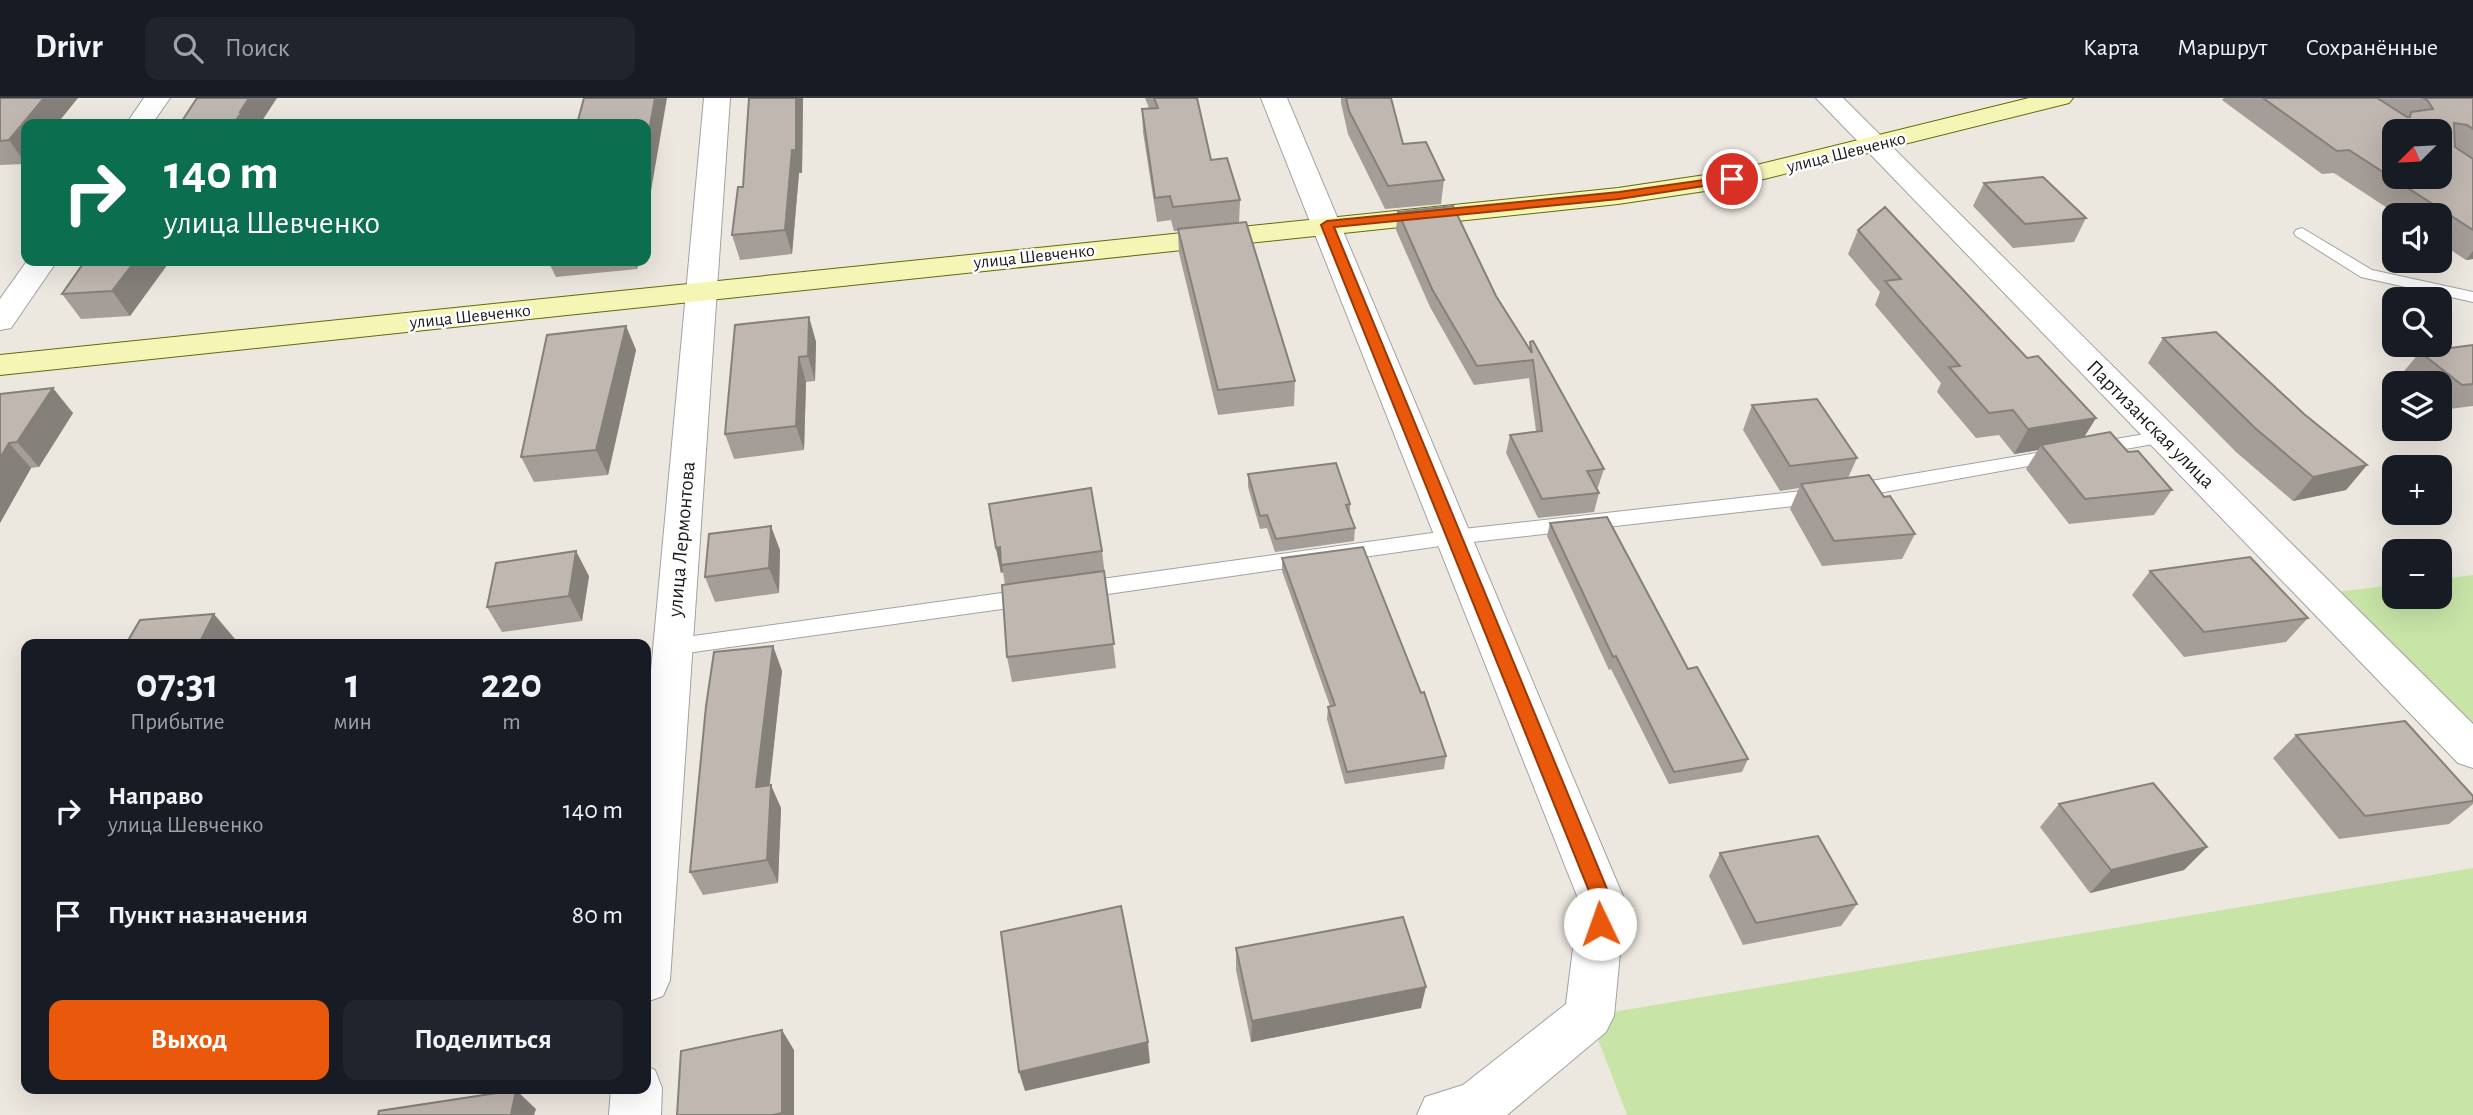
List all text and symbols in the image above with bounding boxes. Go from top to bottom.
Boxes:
search box [145,17,635,80]
icon: search [169,29,207,67]
text: Drivr [35,31,103,64]
text: Поиск [225,35,290,61]
text: Карта [2083,36,2139,60]
text: Маршрут [2177,36,2267,60]
text: Сохранённые [2305,36,2438,60]
north arrow [2382,119,2452,189]
map controls [2382,119,2452,609]
street label: улица Шевченко [1784,130,1907,177]
icon: right [49,147,140,238]
text: 140 m [164,149,279,198]
pin [1702,149,1762,209]
icon: arrive [1713,160,1751,198]
button: sound [2382,203,2452,273]
text: улица Шевченко [164,207,380,239]
street label: улица Шевченко [972,242,1095,272]
button: search [2382,287,2452,357]
street label: улица Шевченко [408,302,531,332]
street label: Партизанская улица [2083,356,2219,493]
button: layers [2382,371,2452,441]
button: + [2382,455,2452,525]
street label: улица Лермонтова [664,460,699,619]
button: − [2382,539,2452,609]
text: 07:31 [136,663,219,705]
text: 1 [345,663,360,705]
text: 220 [481,663,542,705]
text: Прибытие [130,711,225,734]
text: мин [334,711,372,734]
text: m [502,711,521,734]
text: Направо [108,783,203,809]
icon: right [49,792,87,830]
text: 140 m [563,797,623,823]
text: улица Шевченко [108,814,263,837]
position arrow [1563,887,1637,961]
icon: arrive [49,897,87,935]
text: Пункт назначения [108,902,308,928]
text: 80 m [572,902,623,928]
button: Выход [49,1000,329,1080]
button: Поделиться [343,1000,623,1080]

